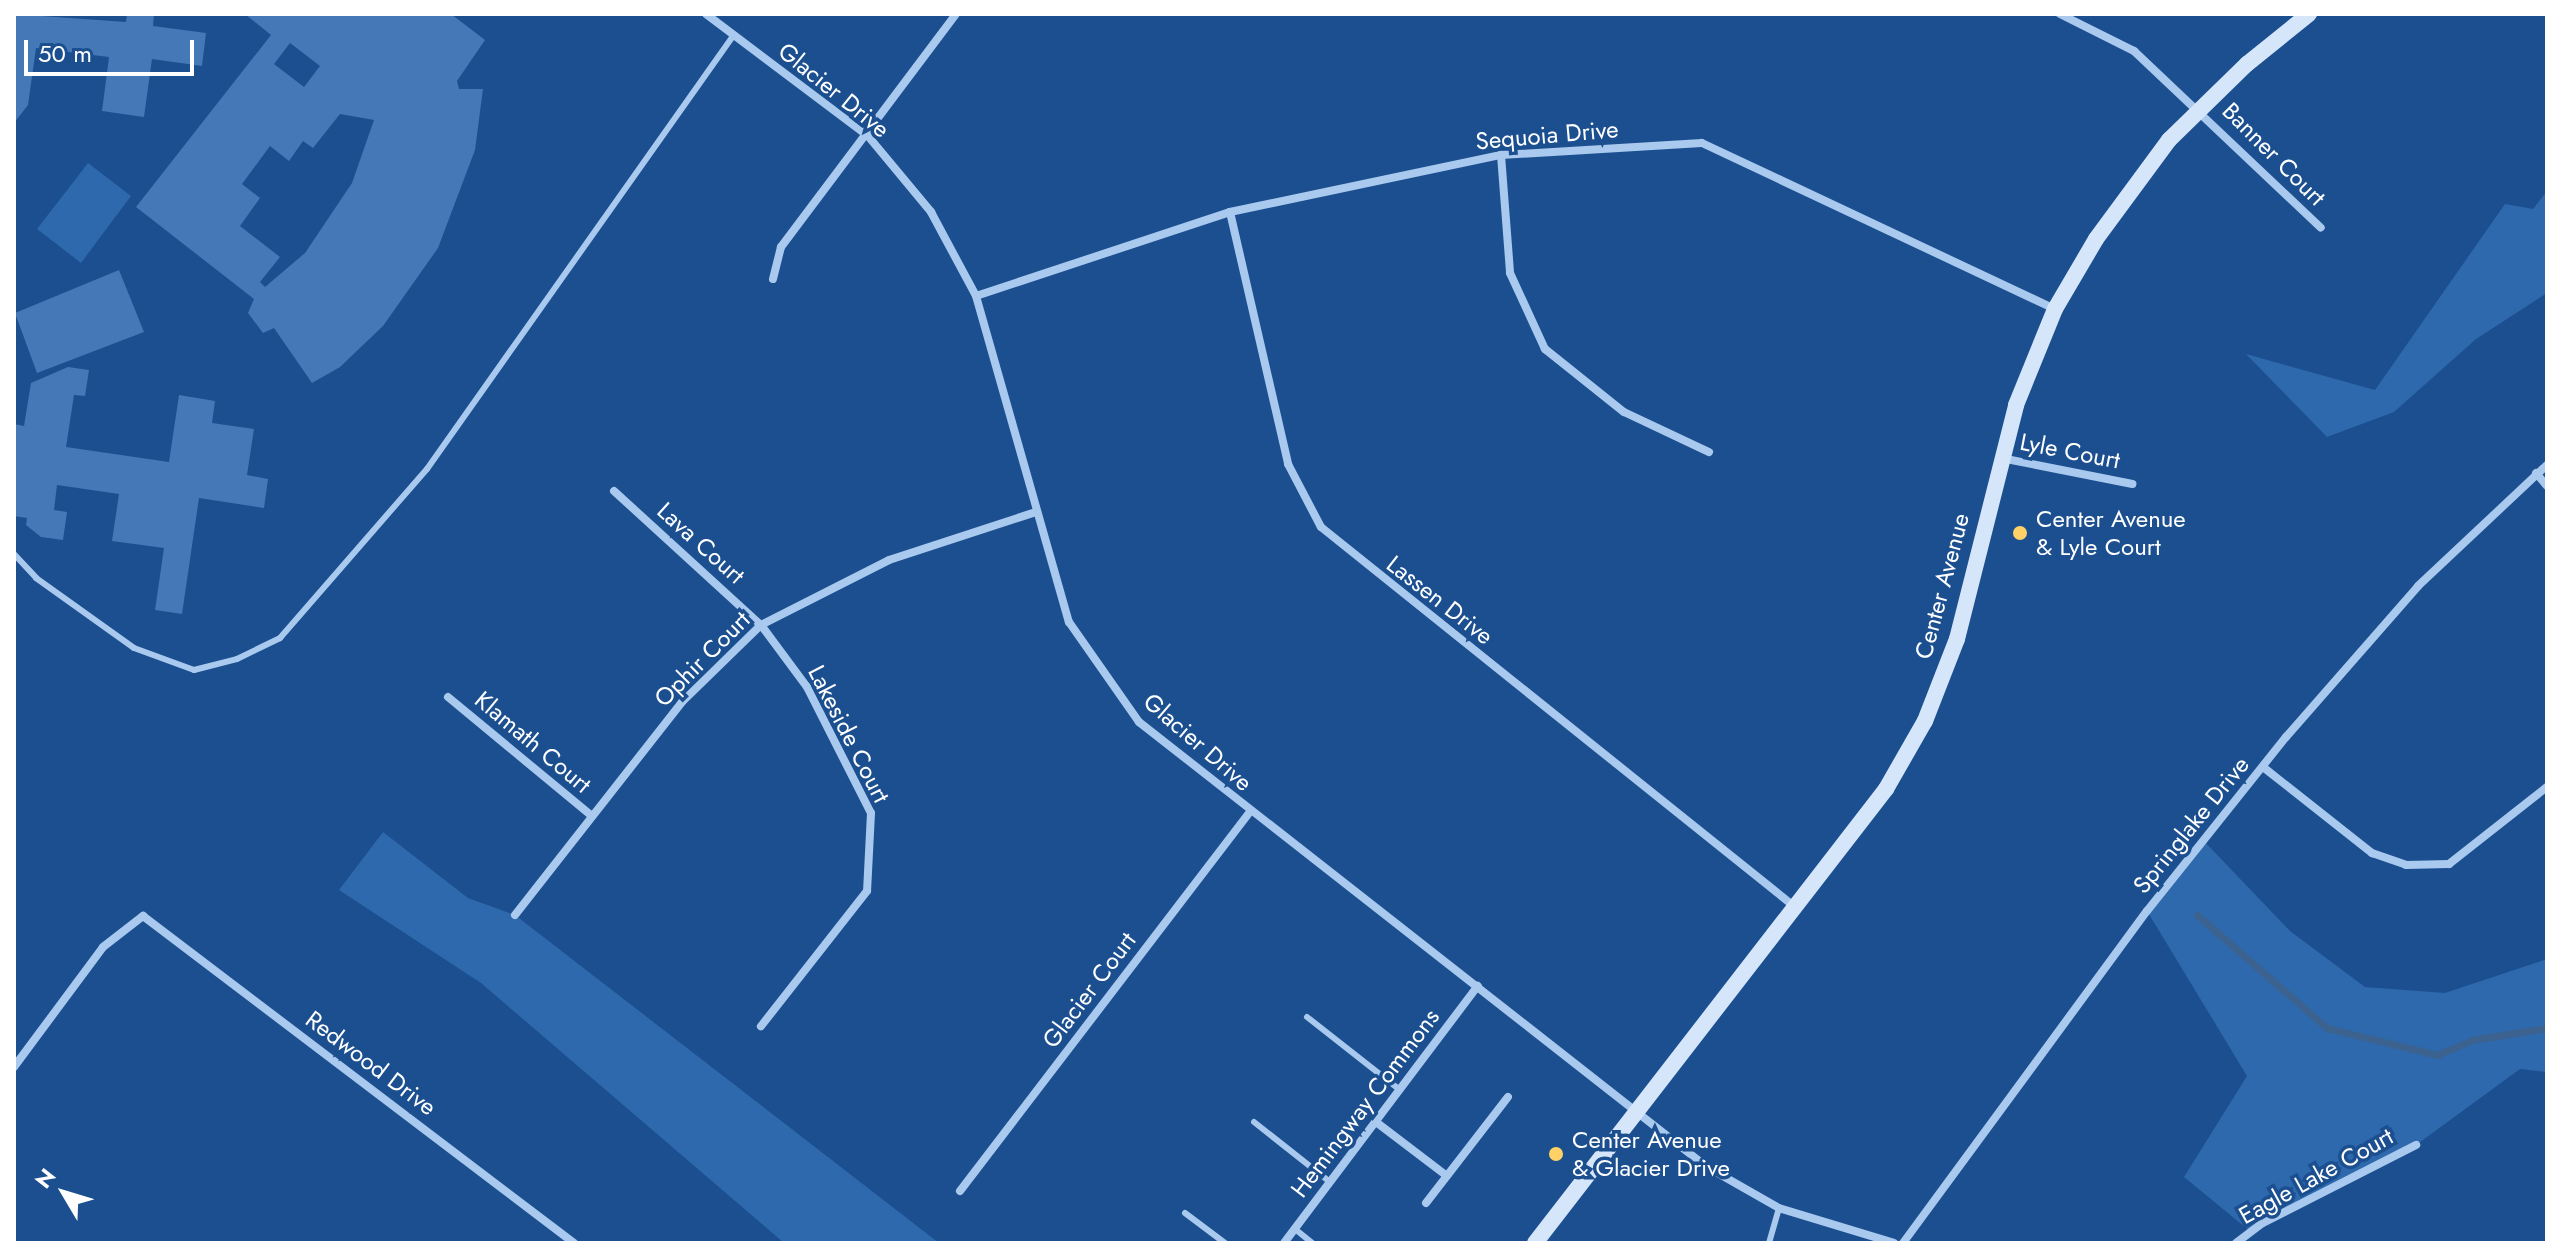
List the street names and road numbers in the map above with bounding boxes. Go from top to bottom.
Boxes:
street label: Glacier Drive [773,36,895,144]
street label: Banner Court [2216,96,2332,212]
street label: Sequoia Drive [1474,114,1620,156]
street label: Lyle Court [2017,427,2123,475]
street label: Lava Court [651,496,751,590]
street label: Center Avenue [1909,510,1975,662]
street label: Lassen Drive [1381,549,1499,651]
street label: Ophir Court [648,605,756,713]
street label: Lakeside Court [802,661,896,807]
street label: Klamath Court [469,685,597,799]
street label: Glacier Drive [1138,687,1258,797]
street label: Springlake Drive [2127,751,2255,899]
street label: Glacier Court [1036,927,1142,1053]
street label: Hemingway Commons [1285,1003,1445,1203]
street label: Redwood Drive [300,1005,442,1121]
street label: Eagle Lake Court [2234,1122,2398,1230]

